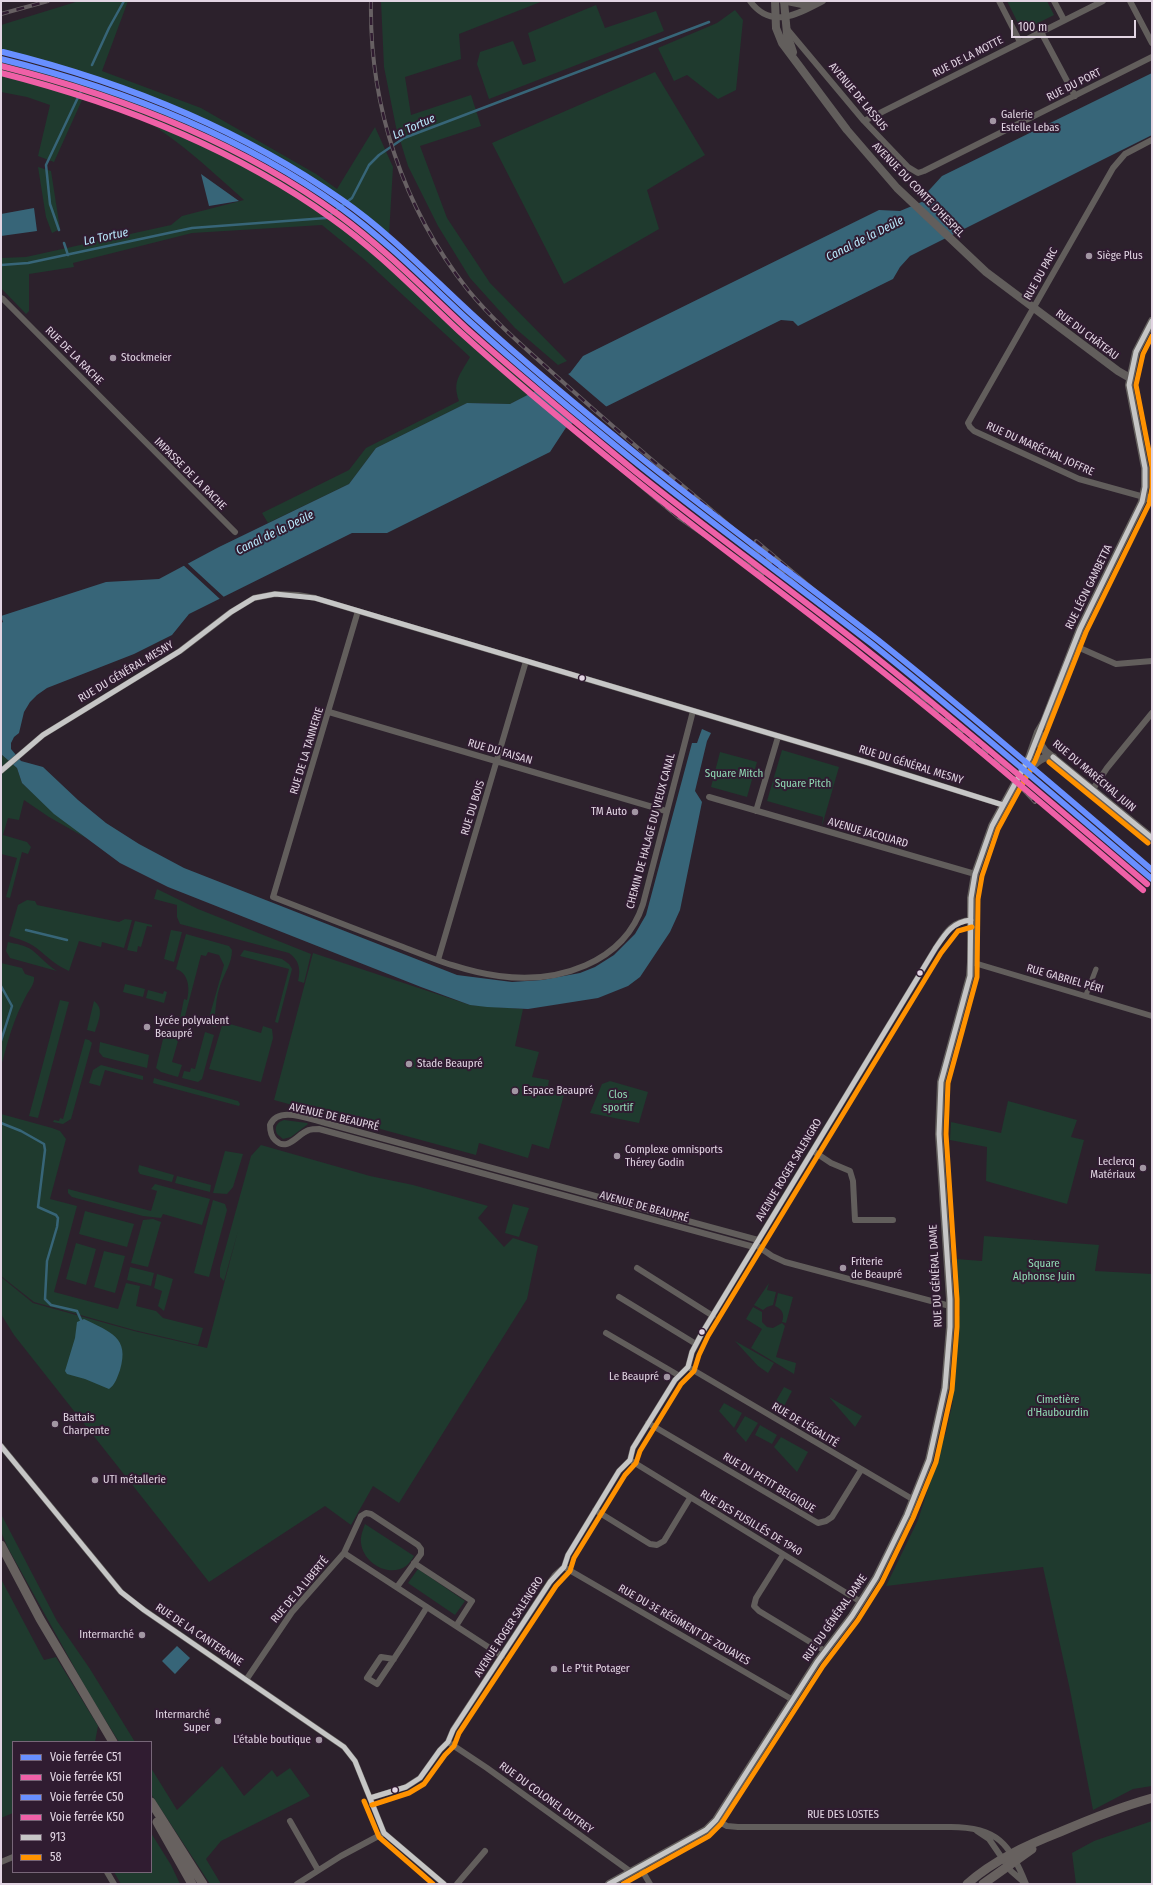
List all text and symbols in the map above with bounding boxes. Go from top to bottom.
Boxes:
scale bar [1013,12,1138,38]
text: 100 m [1018,20,1047,34]
street label: RUE DE LA MOTTE [931,34,1005,80]
street label: AVENUE DE LASSUS [826,60,890,134]
street label: RUE DU PORT [1045,66,1103,104]
place label: Galerie Estelle Lebas [1001,108,1059,134]
water label: La Tortue [390,111,438,143]
marker: Galerie Estelle Lebas [988,116,998,126]
street label: AVENUE DU COMTE D'HESPEL [869,140,967,240]
water label: Canal de la Deûle [824,213,906,265]
water label: La Tortue [82,225,130,249]
street label: RUE DU PARC [1021,245,1061,303]
place label: Siège Plus [1097,249,1143,263]
marker: Siège Plus [1084,251,1094,261]
street label: RUE DU CHÂTEAU [1053,307,1121,363]
street label: RUE DE LA RACHE [42,324,106,388]
place label: Stockmeier [121,351,171,365]
marker: Stockmeier [108,353,118,363]
street label: RUE DU MARÉCHAL JOFFRE [984,419,1096,479]
street label: IMPASSE DE LA RACHE [151,435,229,513]
water label: Canal de la Deûle [234,508,316,558]
street label: RUE LÉON GAMBETTA [1063,542,1115,632]
street label: RUE DU GÉNÉRAL MESNY [76,638,176,706]
unlabelled marker [577,673,587,683]
street label: RUE DE LA TANNERIE [287,706,327,796]
street label: RUE DU FAISAN [466,737,534,767]
street label: RUE DU MARÉCHAL JUIN [1050,737,1138,815]
street label: RUE DU GÉNÉRAL MESNY [857,743,965,787]
street label: CHEMIN DE HALAGE DU VIEUX CANAL [624,752,678,910]
park label: Square Mitch [705,767,763,781]
park label: Square Pitch [775,777,831,791]
street label: RUE DU BOIS [458,779,488,837]
place label: TM Auto [591,805,627,819]
marker: TM Auto [630,807,640,817]
street label: AVENUE JACQUARD [826,815,910,851]
street label: RUE GABRIEL PÉRI [1025,962,1105,996]
unlabelled marker [915,968,925,978]
place label: Lycée polyvalent Beaupré [155,1014,229,1040]
marker: Lycée polyvalent Beaupré [142,1022,152,1032]
place label: Stade Beaupré [417,1057,483,1071]
marker: Stade Beaupré [404,1059,414,1069]
place label: Espace Beaupré [523,1084,594,1098]
marker: Espace Beaupré [510,1086,520,1096]
park label: Clos sportif [603,1088,633,1114]
street label: AVENUE DE BEAUPRÉ [288,1100,380,1134]
street label: AVENUE ROGER SALENGRO [753,1116,825,1224]
place label: Complexe omnisports Thérey Godin [625,1143,723,1169]
marker: Complexe omnisports Thérey Godin [612,1151,622,1161]
place label: Leclercq Matériaux [1090,1155,1135,1181]
marker: Leclercq Matériaux [1138,1163,1148,1173]
street label: AVENUE DE BEAUPRÉ [598,1189,690,1225]
street label: RUE DU GÉNÉRAL DAME [927,1224,945,1328]
place label: Friterie de Beaupré [851,1255,902,1281]
park label: Square Alphonse Juin [1013,1257,1075,1283]
marker: Friterie de Beaupré [838,1263,848,1273]
unlabelled marker [697,1327,707,1337]
place label: Le Beaupré [609,1370,659,1384]
marker: Le Beaupré [662,1372,672,1382]
park label: Cimetière d'Haubourdin [1027,1393,1089,1419]
street label: RUE DE L'ÉGALITÉ [769,1400,841,1450]
place label: Battais Charpente [63,1411,109,1437]
marker: Battais Charpente [50,1419,60,1429]
street label: RUE DU PETIT BELGIQUE [720,1450,818,1516]
place label: UTI métallerie [103,1473,166,1487]
marker: UTI métallerie [90,1475,100,1485]
street label: RUE DES FUSILLÉS DE 1940 [698,1487,804,1559]
street label: RUE DE LA LIBERTÉ [268,1554,332,1626]
street label: RUE DU GÉNÉRAL DAME [800,1572,870,1664]
street label: AVENUE ROGER SALENGRO [472,1574,546,1680]
street label: RUE DU 3E RÉGIMENT DE ZOUAVES [616,1582,752,1668]
street label: RUE DE LA CANTERAINE [153,1601,245,1669]
place label: Intermarché [79,1628,134,1642]
marker: Intermarché [137,1630,147,1640]
place label: Le P’tit Potager [562,1662,630,1676]
marker: Le P’tit Potager [549,1664,559,1674]
place label: Intermarché Super [155,1708,210,1734]
marker: Intermarché Super [213,1716,223,1726]
place label: L'étable boutique [233,1733,311,1747]
marker: L'étable boutique [314,1735,324,1745]
legend [12,1741,152,1873]
text: Voie ferrée C51 [50,1750,122,1764]
street label: RUE DU COLONEL DUTREY [496,1759,596,1837]
text: Voie ferrée K51 [50,1770,122,1784]
unlabelled marker [390,1785,400,1795]
text: Voie ferrée C50 [50,1790,124,1804]
street label: RUE DES LOSTES [807,1808,879,1822]
text: Voie ferrée K50 [50,1810,124,1824]
text: 913 [50,1830,66,1844]
text: 58 [50,1850,62,1864]

